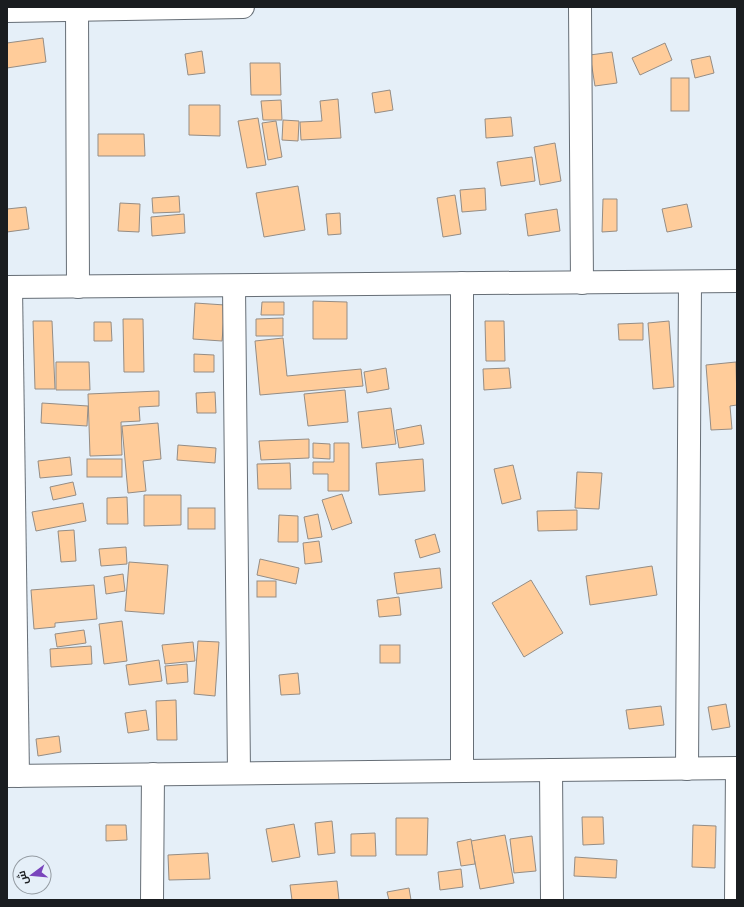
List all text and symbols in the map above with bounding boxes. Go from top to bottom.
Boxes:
north arrow [12,855,52,895]
text: ش [14,869,31,886]

